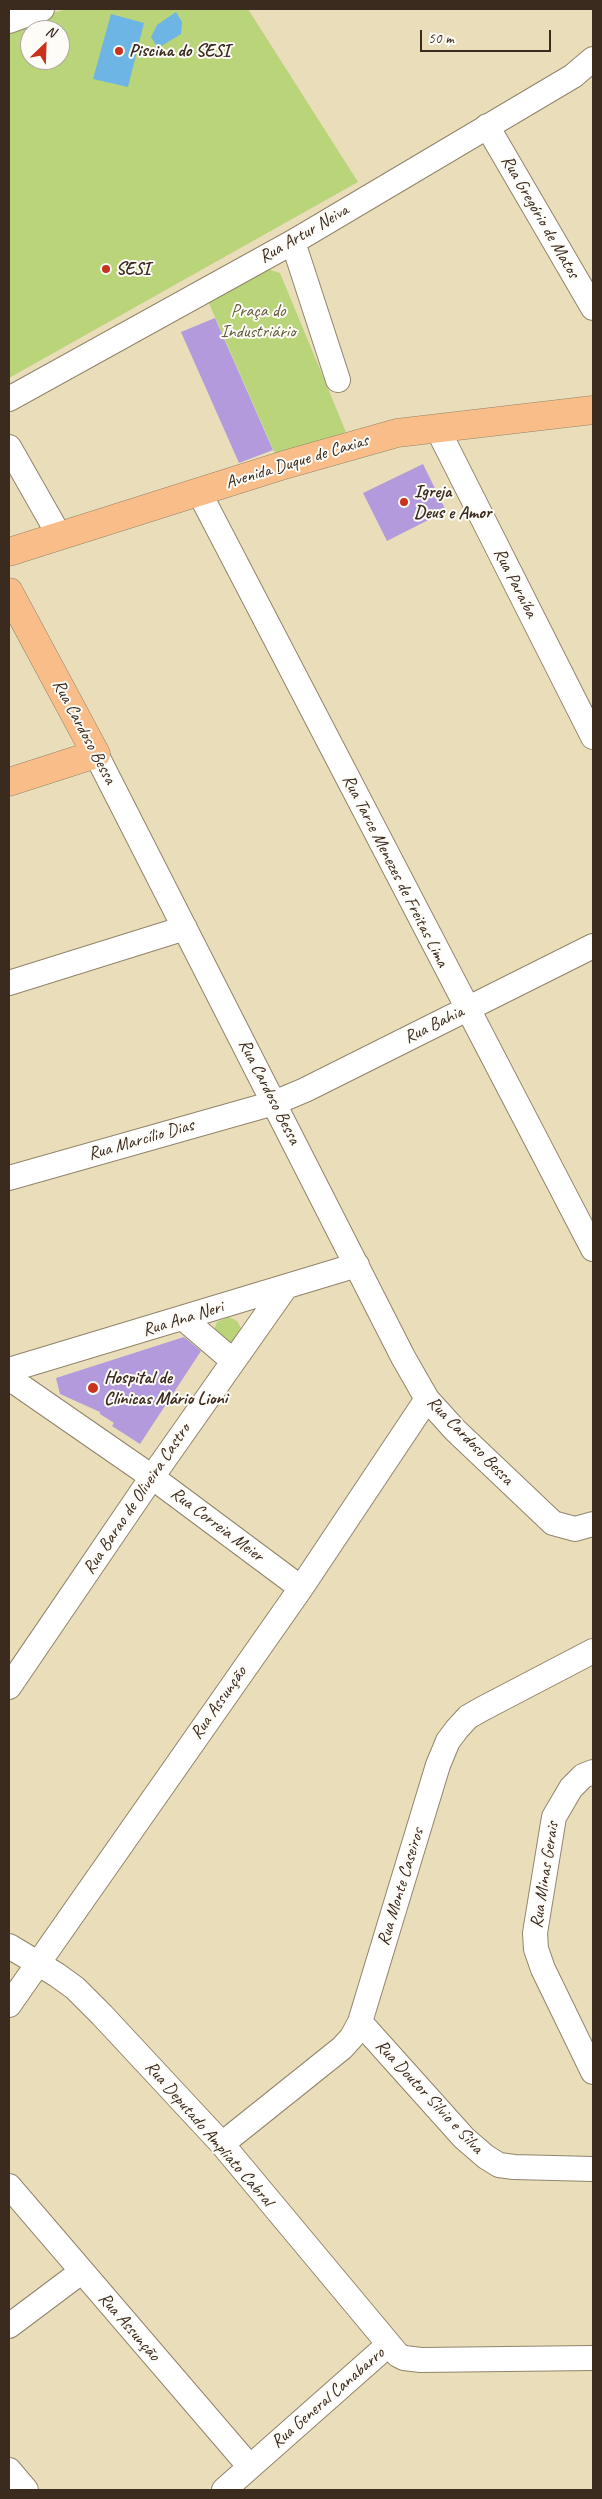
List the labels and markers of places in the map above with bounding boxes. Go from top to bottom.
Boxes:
place label: Piscina do SESI [129,40,230,62]
marker: Piscina do SESI [113,45,125,57]
place label: SESI [116,258,150,280]
marker: SESI [100,263,112,275]
place label: Igreja Deus e Amor [414,481,491,524]
marker: Igreja Deus e Amor [398,496,410,508]
place label: Hospital de Clínicas Mário Lioni [104,1367,227,1410]
marker: Hospital de Clínicas Mário Lioni [86,1381,100,1395]

